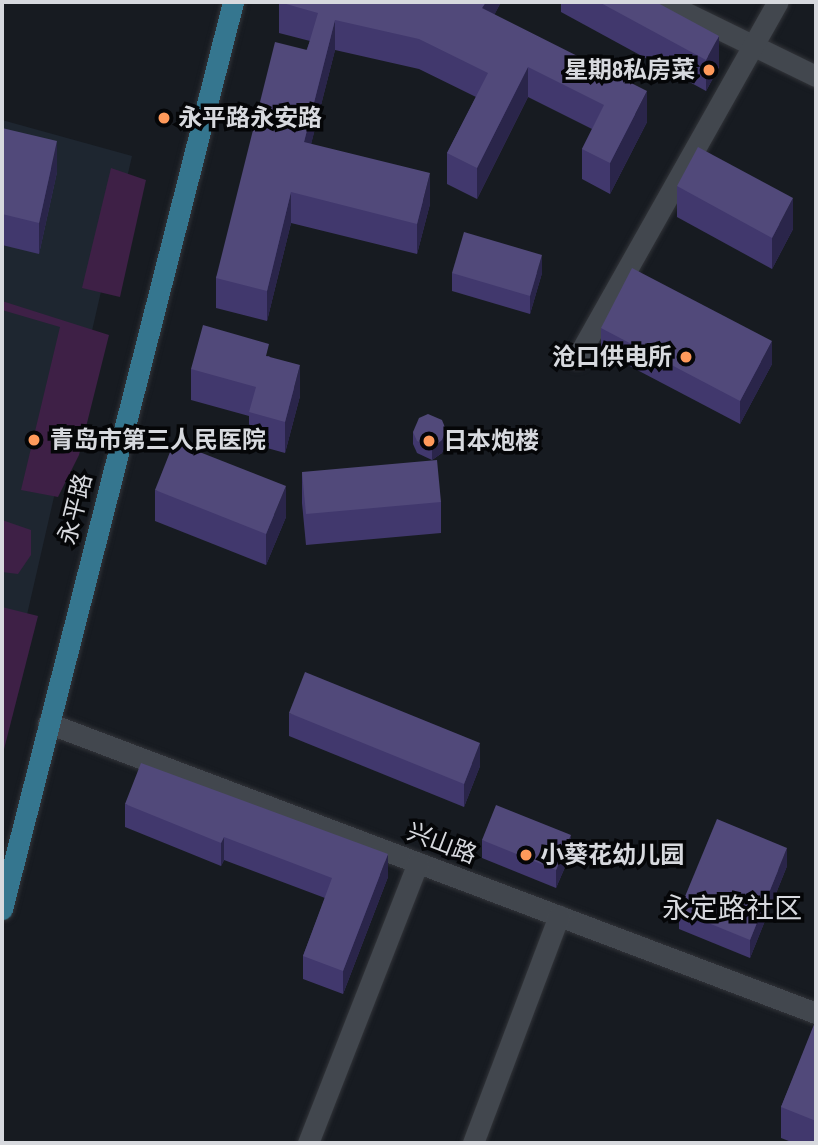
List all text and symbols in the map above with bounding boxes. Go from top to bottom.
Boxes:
place label: 星期8私房菜 [564,56,695,84]
marker: 星期8私房菜 [701,62,717,78]
place label: 永平路永安路 [178,104,322,132]
marker: 永平路永安路 [156,110,172,126]
place label: 沧口供电所 [552,343,672,371]
marker: 沧口供电所 [678,349,694,365]
place label: 青岛市第三人民医院 [50,426,266,454]
place label: 日本炮楼 [443,427,539,455]
marker: 青岛市第三人民医院 [24,430,44,450]
marker: 日本炮楼 [421,433,437,449]
street label: 永平路 [52,471,98,547]
street label: 兴山路 [403,817,481,869]
place label: 小葵花幼儿园 [540,841,684,869]
marker: 小葵花幼儿园 [518,847,534,863]
district label: 永定路社区 [662,891,802,925]

